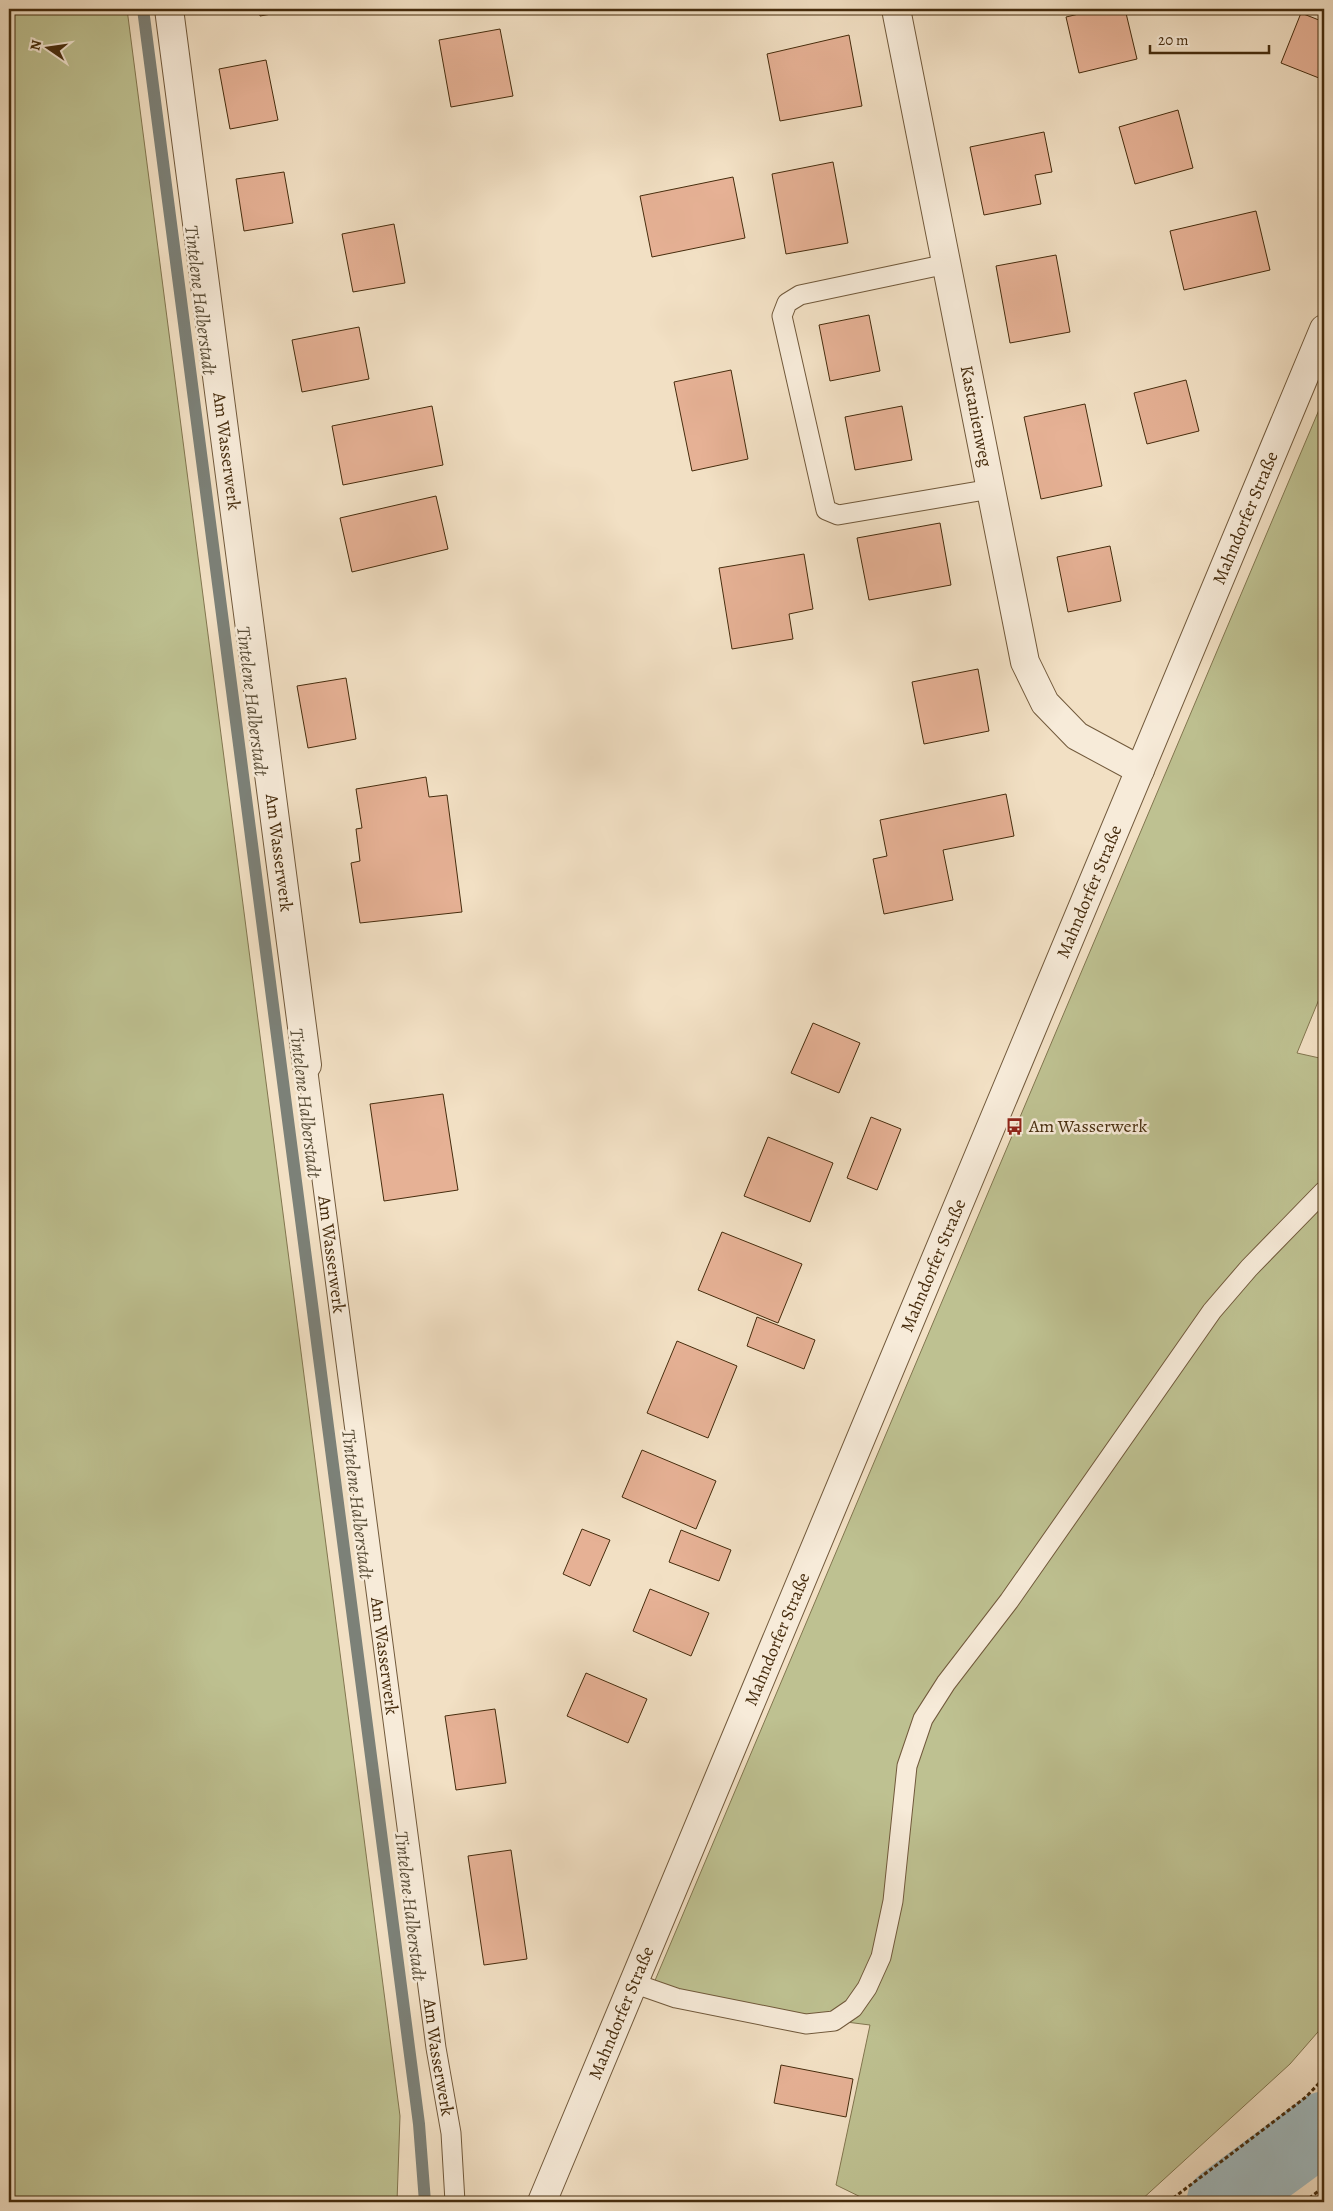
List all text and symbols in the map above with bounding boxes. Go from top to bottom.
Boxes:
north arrow [22,22,72,72]
scale bar [1150,22,1269,54]
text: 20 m [1158,30,1189,50]
text: N [25,38,46,52]
water label: Tintelene Halberstadt [178,224,222,378]
street label: Kastanienweg [955,363,998,469]
street label: Am Wasserwerk [207,390,246,512]
street label: Mahndorfer Straße [1207,448,1284,588]
water label: Tintelene Halberstadt [230,625,274,779]
street label: Am Wasserwerk [260,792,299,913]
street label: Mahndorfer Straße [1051,821,1128,962]
water label: Tintelene Halberstadt [283,1027,327,1181]
place label: Am Wasserwerk [1028,1114,1147,1138]
bus stop icon: Am Wasserwerk [1005,1116,1025,1136]
street label: Am Wasserwerk [312,1193,351,1315]
street label: Mahndorfer Straße [895,1195,971,1336]
water label: Tintelene Halberstadt [335,1428,379,1582]
street label: Mahndorfer Straße [739,1569,815,1709]
street label: Am Wasserwerk [365,1595,404,1716]
water label: Tintelene Halberstadt [388,1830,432,1984]
street label: Mahndorfer Straße [583,1943,659,2083]
street label: Am Wasserwerk [418,1996,460,2118]

